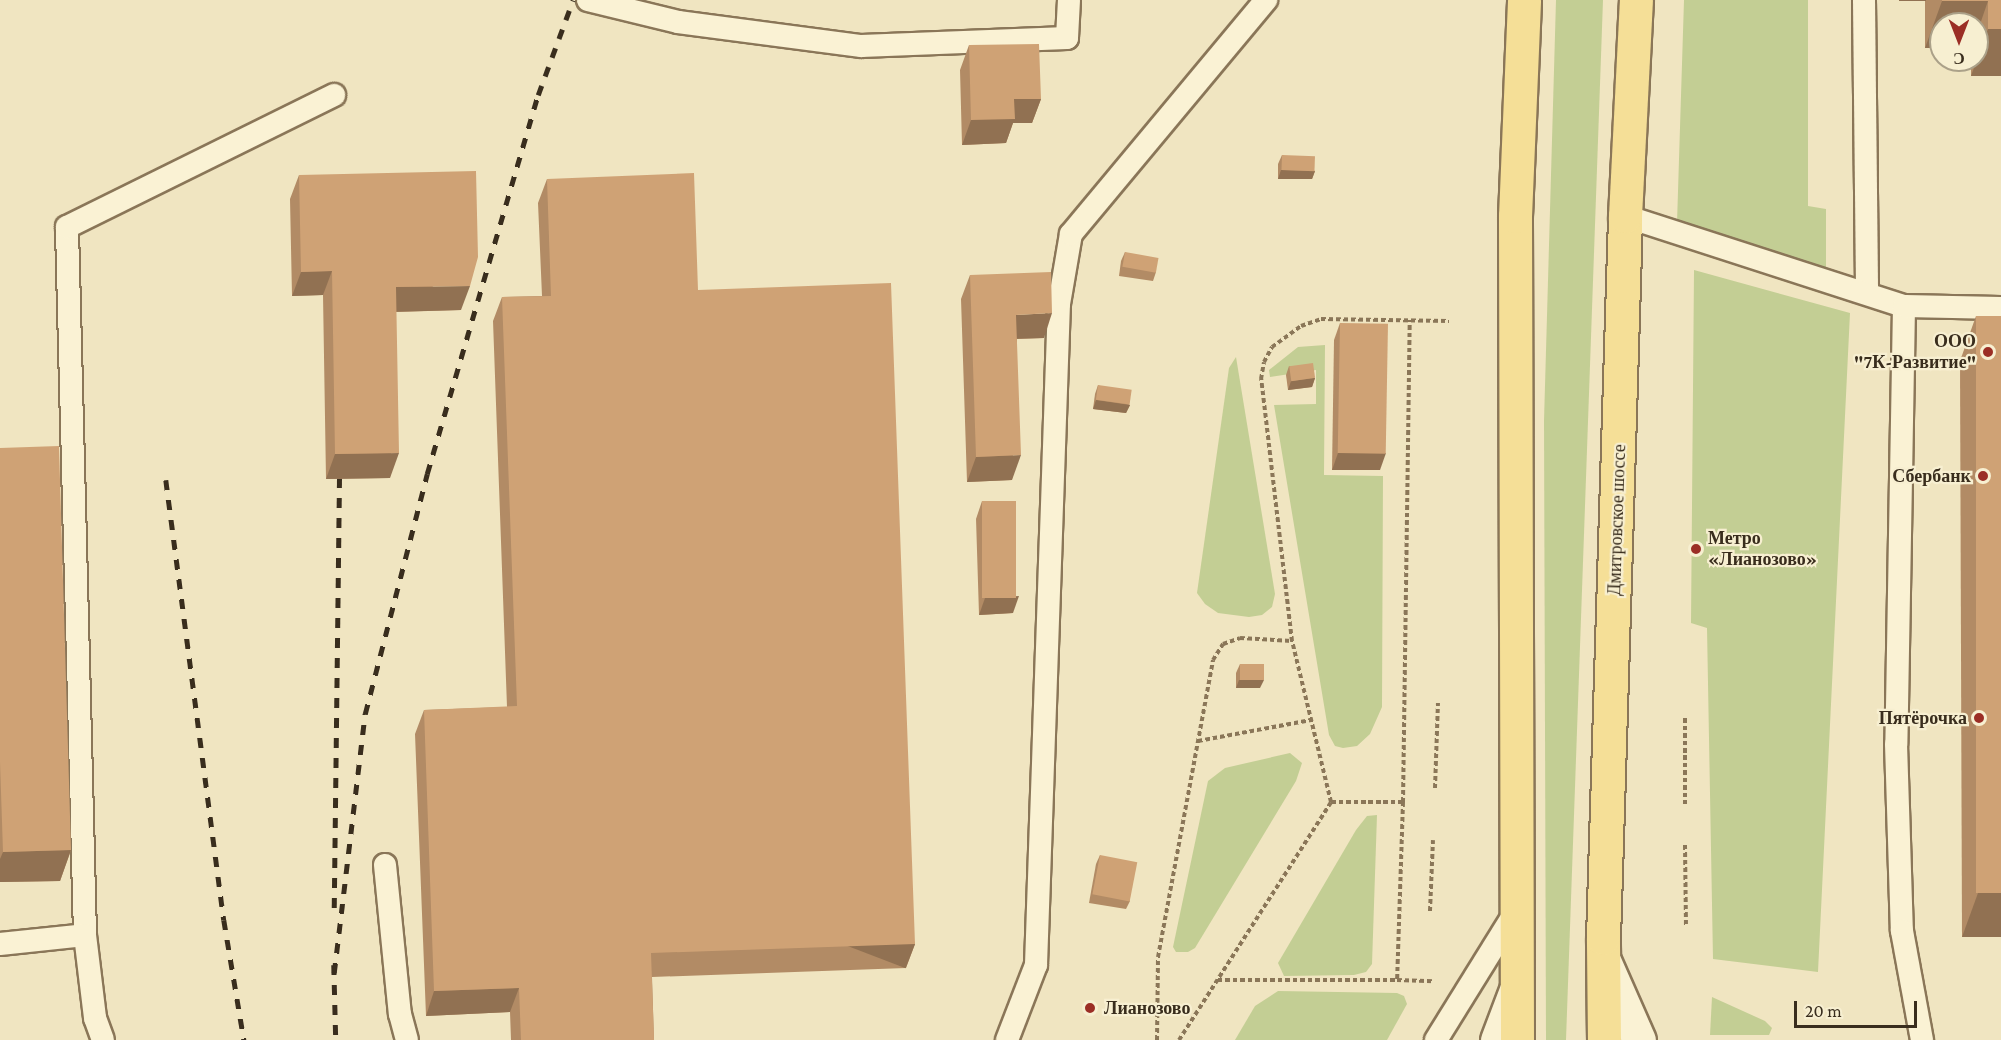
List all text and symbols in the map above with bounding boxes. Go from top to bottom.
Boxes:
north arrow [1929,12,1989,72]
text: С [1953,50,1965,67]
place label: ООО "7К-Развитие" [1854,331,1976,374]
marker: ООО "7К-Развитие" [1981,345,1995,359]
street label: Дмитровское шоссе [1604,444,1630,596]
place label: Сбербанк [1892,465,1971,487]
marker: Сбербанк [1976,469,1990,483]
place label: Метро «Лианозово» [1708,528,1817,570]
marker: Метро «Лианозово» [1689,542,1703,556]
place label: Пятёрочка [1879,707,1967,729]
marker: Пятёрочка [1972,711,1986,725]
scale bar [1797,989,1920,1027]
place label: Лианозово [1104,997,1190,1019]
marker: Лианозово [1081,999,1099,1017]
text: 20 m [1805,1001,1842,1021]

